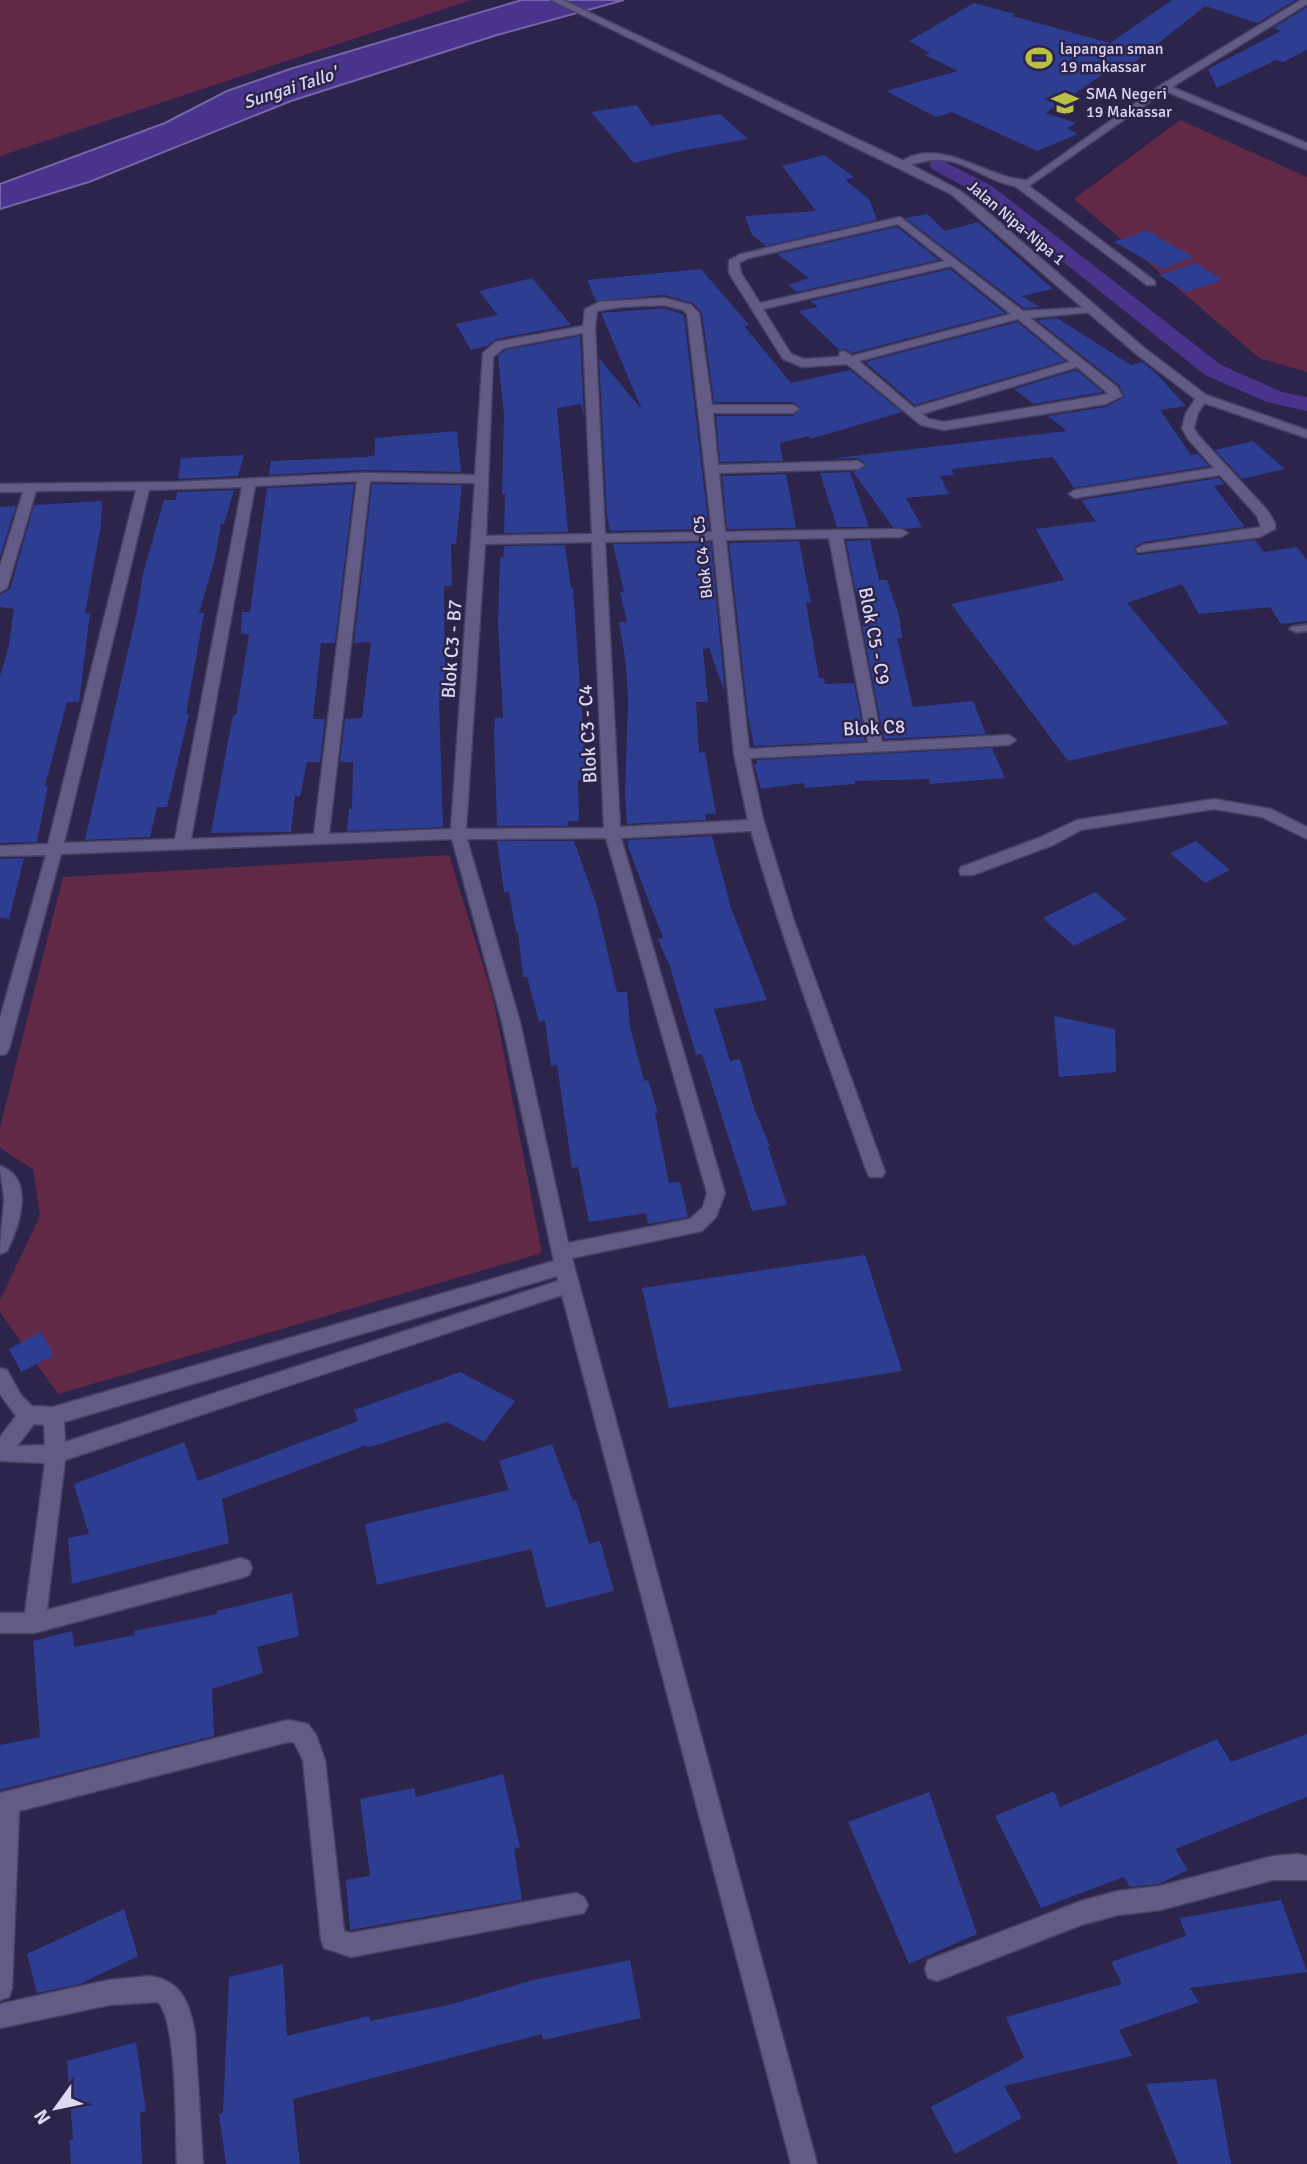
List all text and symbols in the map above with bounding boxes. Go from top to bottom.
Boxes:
place label: lapangan sman 19 makassar [1060,39,1164,77]
sports icon: lapangan sman 19 makassar [1024,43,1054,73]
water label: Sungai Tallo' [240,62,343,113]
place label: SMA Negeri 19 Makassar [1086,84,1172,122]
school or university icon: SMA Negeri 19 Makassar [1050,88,1080,118]
street label: Jalan Nipa-Nipa 1 [963,176,1069,270]
street label: Blok C4 - C5 [689,515,717,599]
street label: Blok C5 - C9 [853,585,895,687]
street label: Blok C3 - B7 [437,599,467,699]
street label: Blok C3 - C4 [573,684,603,784]
street label: Blok C8 [842,714,906,742]
north arrow [21,2073,91,2143]
text: N [29,2105,56,2129]

